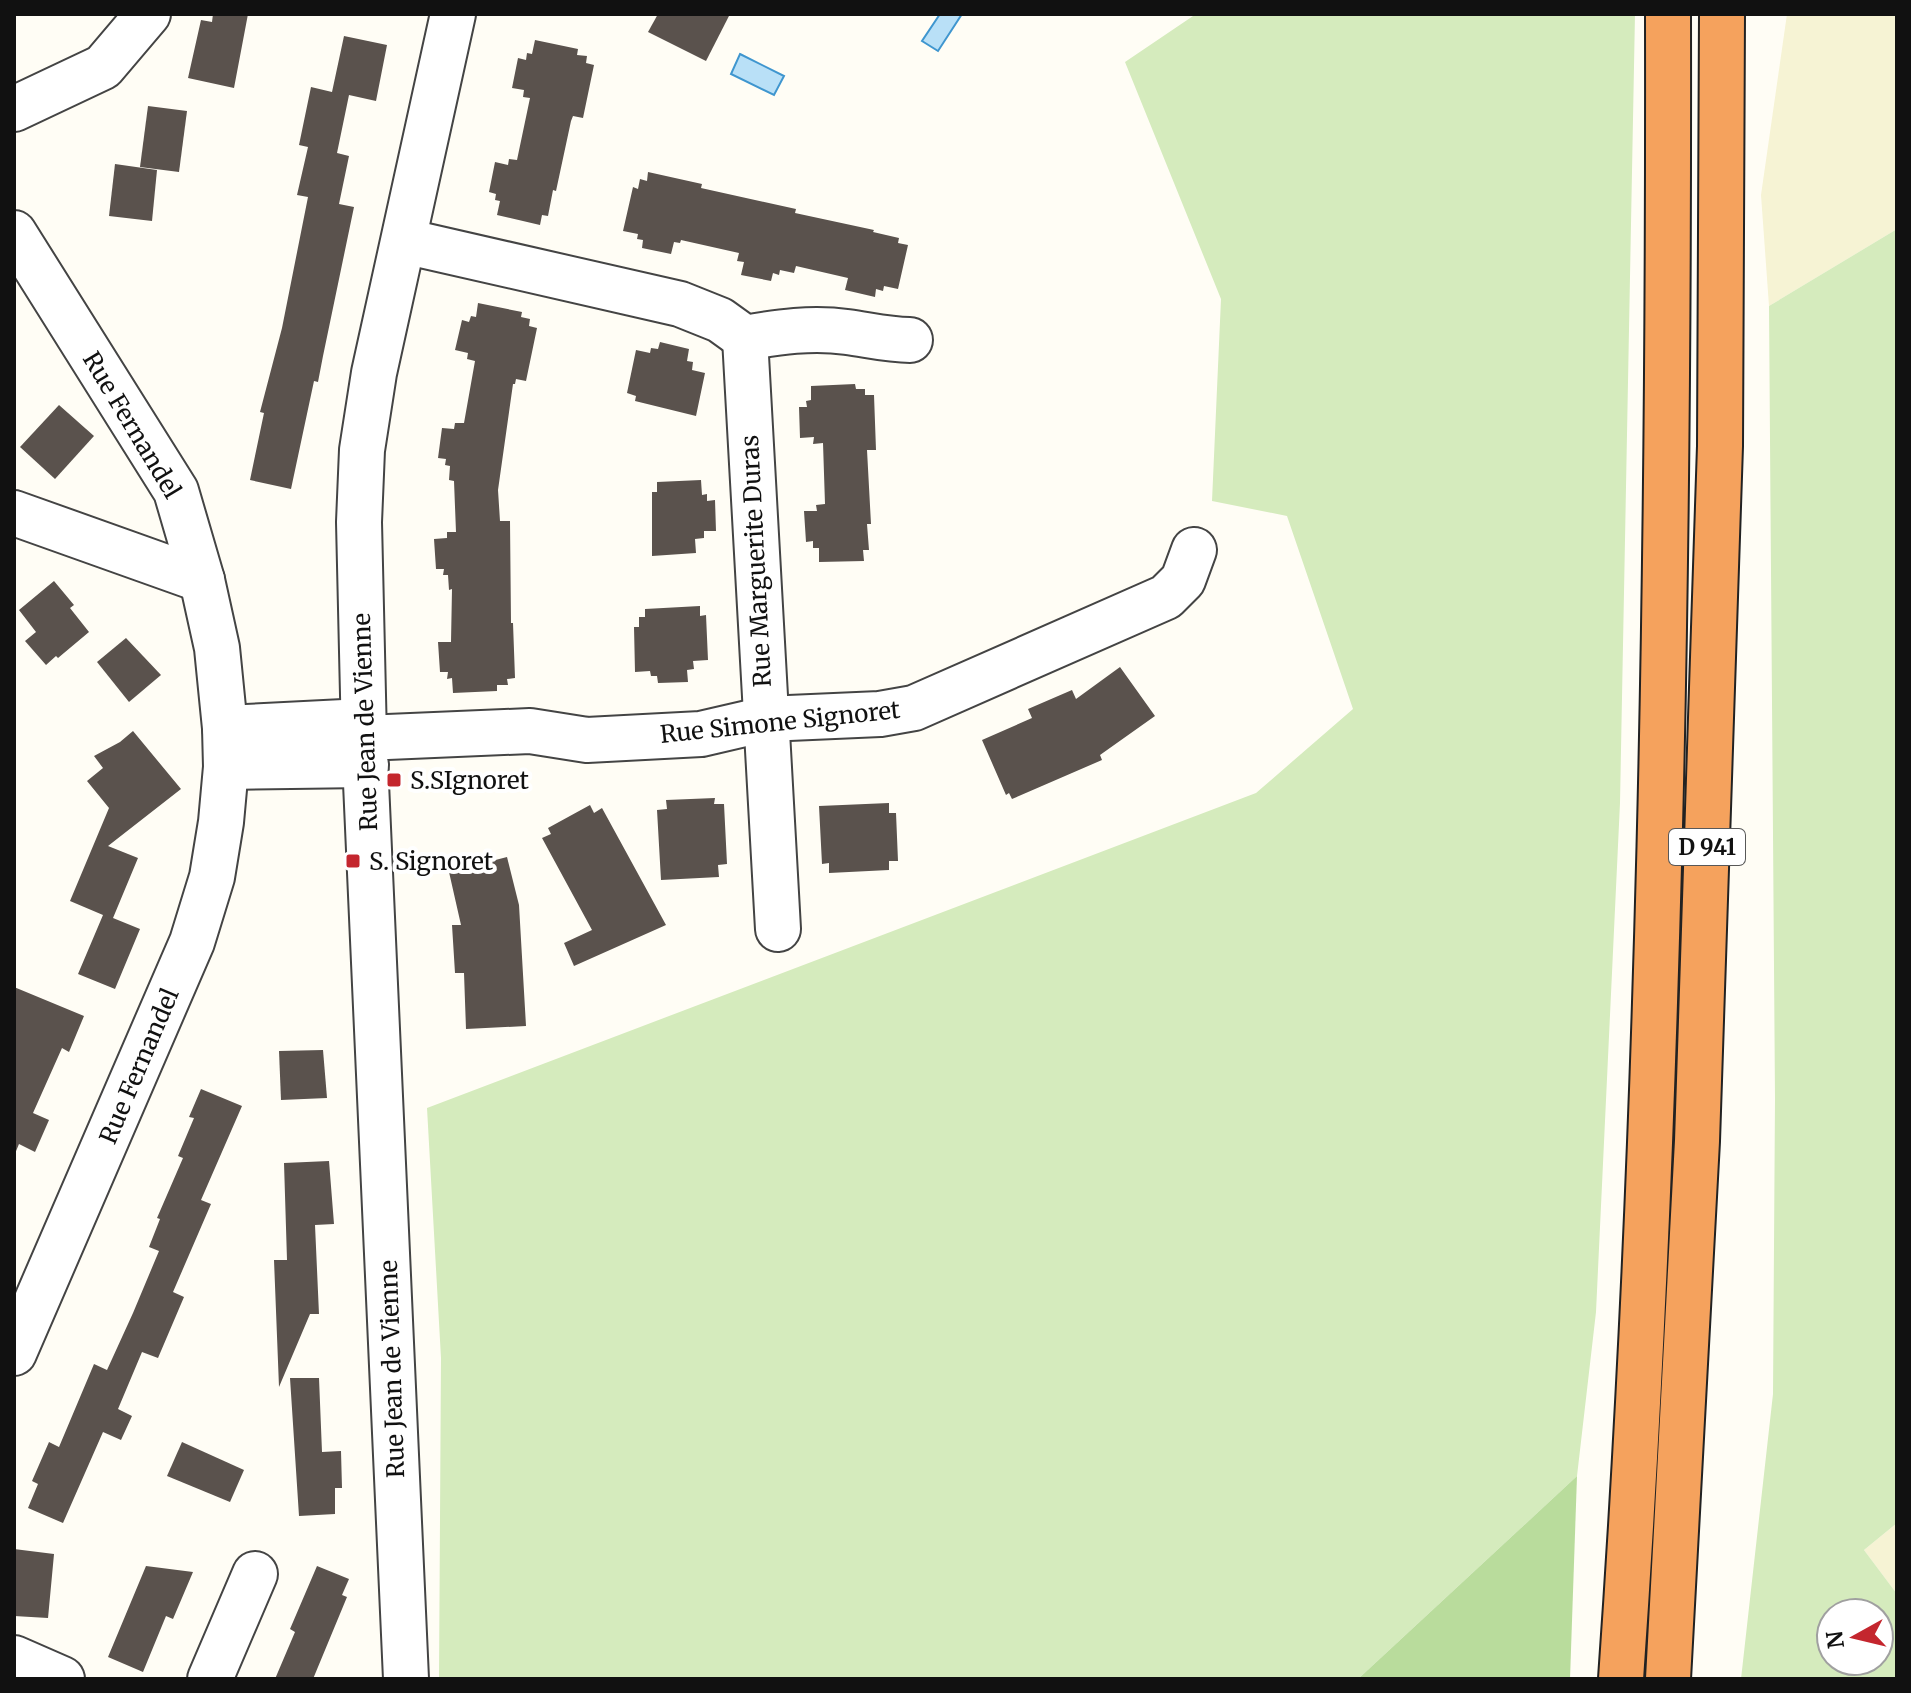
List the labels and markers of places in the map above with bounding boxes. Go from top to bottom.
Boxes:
place label: S.SIgnoret [410,765,530,796]
marker: S.SIgnoret [385,771,403,789]
place label: S. Signoret [369,846,494,877]
marker: S. Signoret [344,852,362,870]

